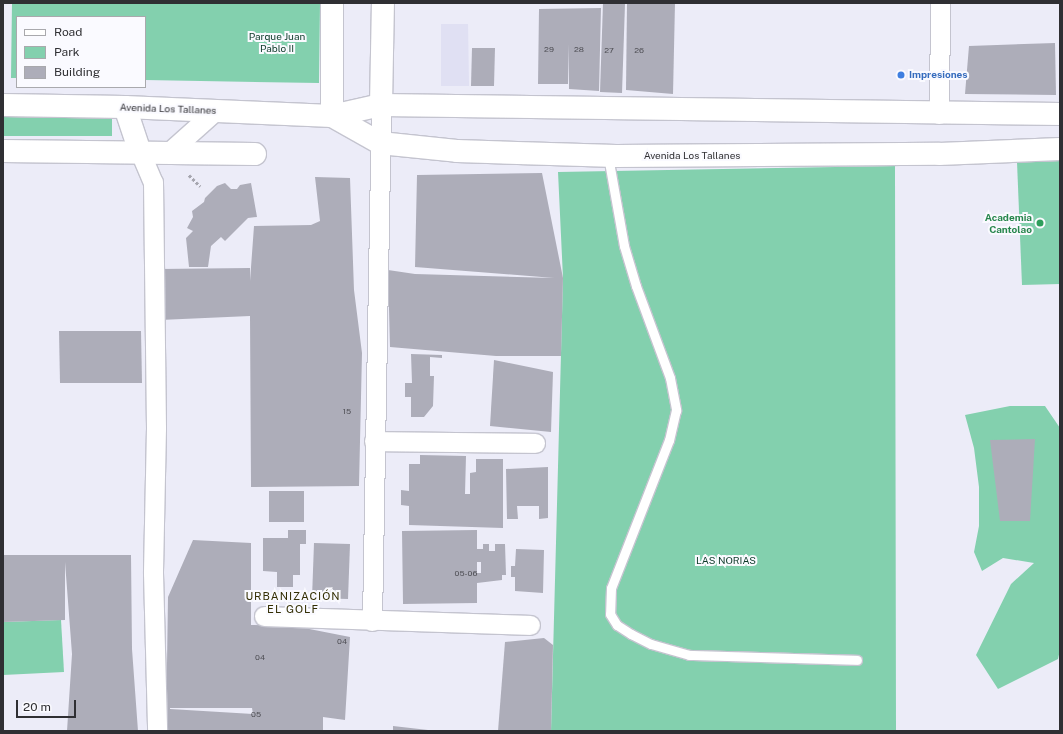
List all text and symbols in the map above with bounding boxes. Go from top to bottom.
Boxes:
legend [16,16,146,88]
text: Road [54,25,82,39]
park label: Parque Juan Pablo II [249,30,305,54]
text: Park [54,45,80,59]
house number: 29 [544,45,554,55]
house number: 28 [574,45,584,55]
house number: 27 [604,46,614,56]
house number: 26 [634,46,644,56]
text: Building [54,65,100,79]
place label: Impresiones [909,69,968,81]
marker: Impresiones [896,70,906,80]
street label: Avenida Los Tallanes [119,101,217,117]
street label: Avenida Los Tallanes [644,150,740,162]
place label: Academia Cantolao [985,211,1032,234]
marker: Academia Cantolao [1035,218,1045,228]
house number: 15 [343,407,351,417]
park label: LAS NORIAS [696,555,756,567]
house number: 05-06 [455,569,477,579]
district label: URBANIZACIÓN EL GOLF [245,590,341,616]
house number: 04 [337,637,347,647]
house number: 04 [255,653,265,663]
scale bar [18,692,78,718]
text: 20 m [23,700,51,714]
house number: 05 [251,710,261,720]

